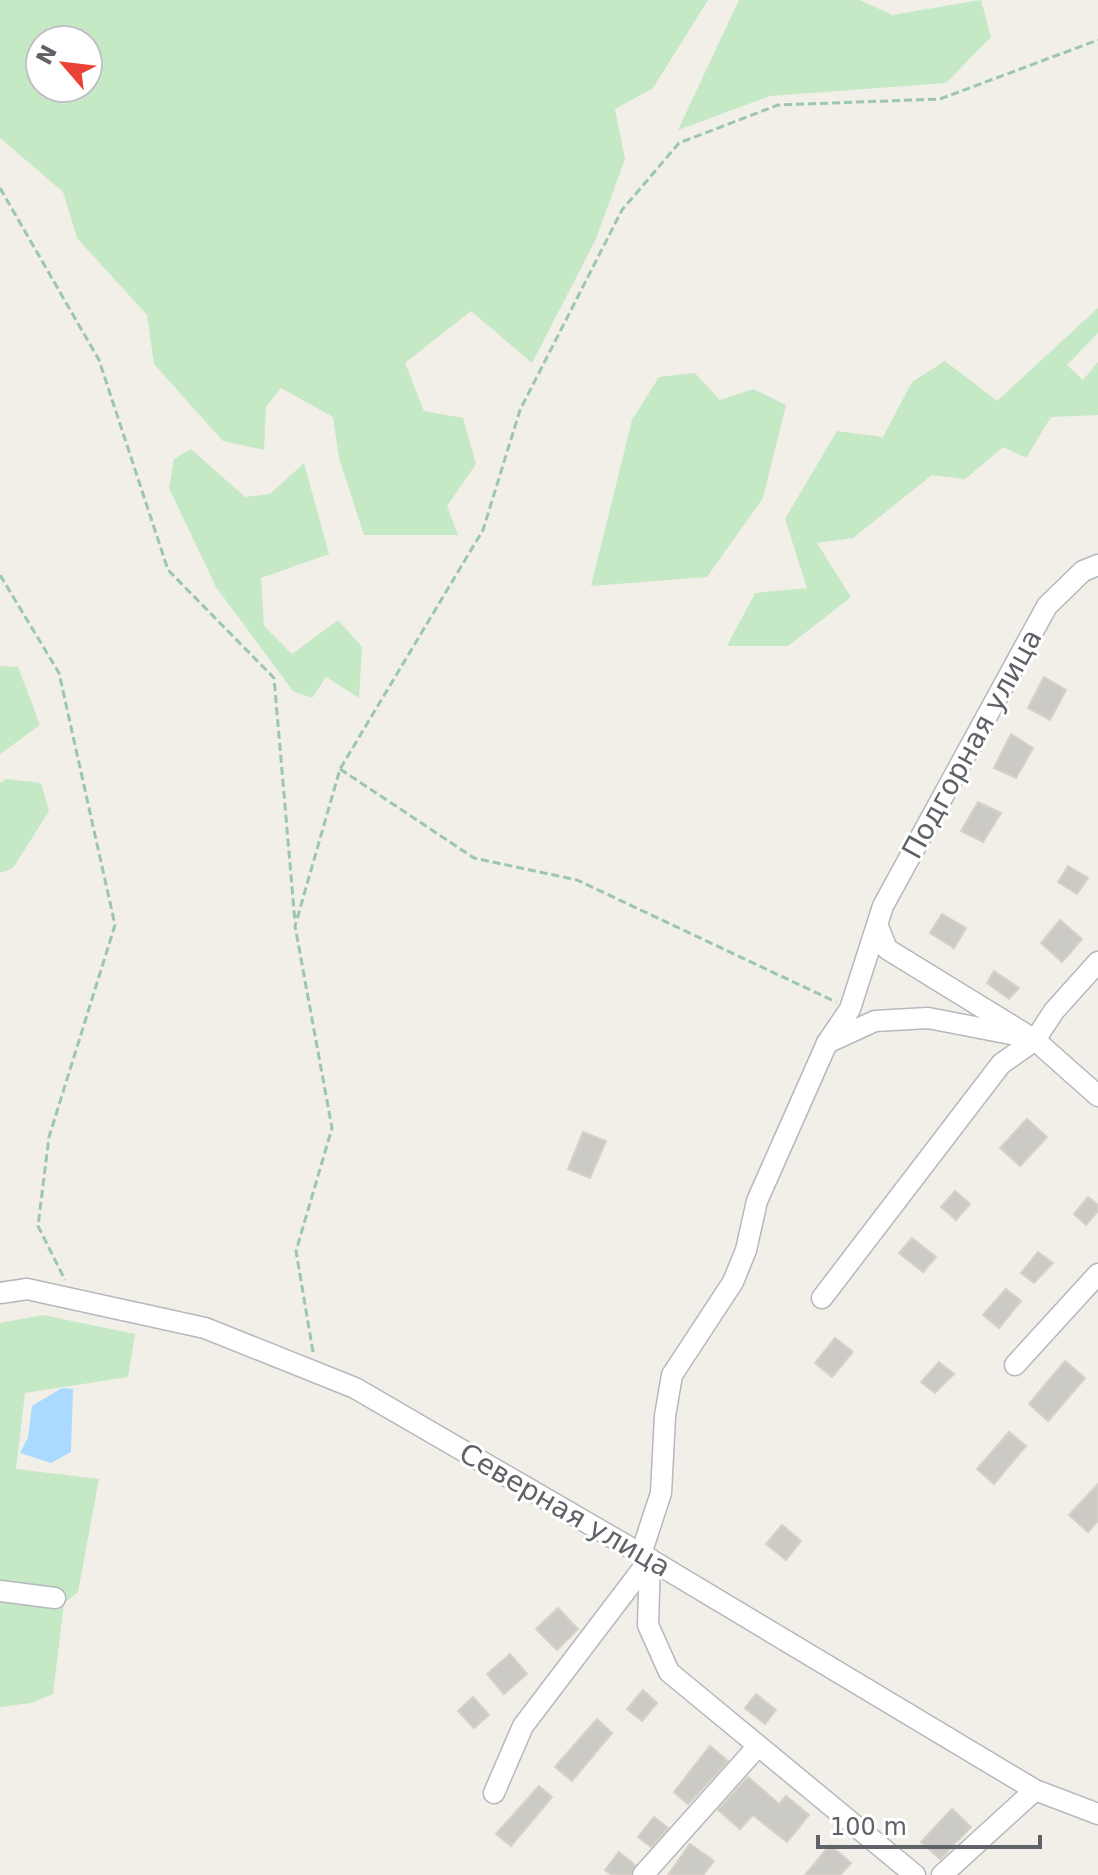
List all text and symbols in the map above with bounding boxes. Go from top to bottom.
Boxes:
north arrow [24,24,104,104]
text: N [31,41,62,69]
street label: Подгорная улица [895,624,1049,864]
street label: Северная улица [454,1436,676,1584]
scale bar [818,1799,1040,1849]
text: 100 m [830,1813,907,1841]

